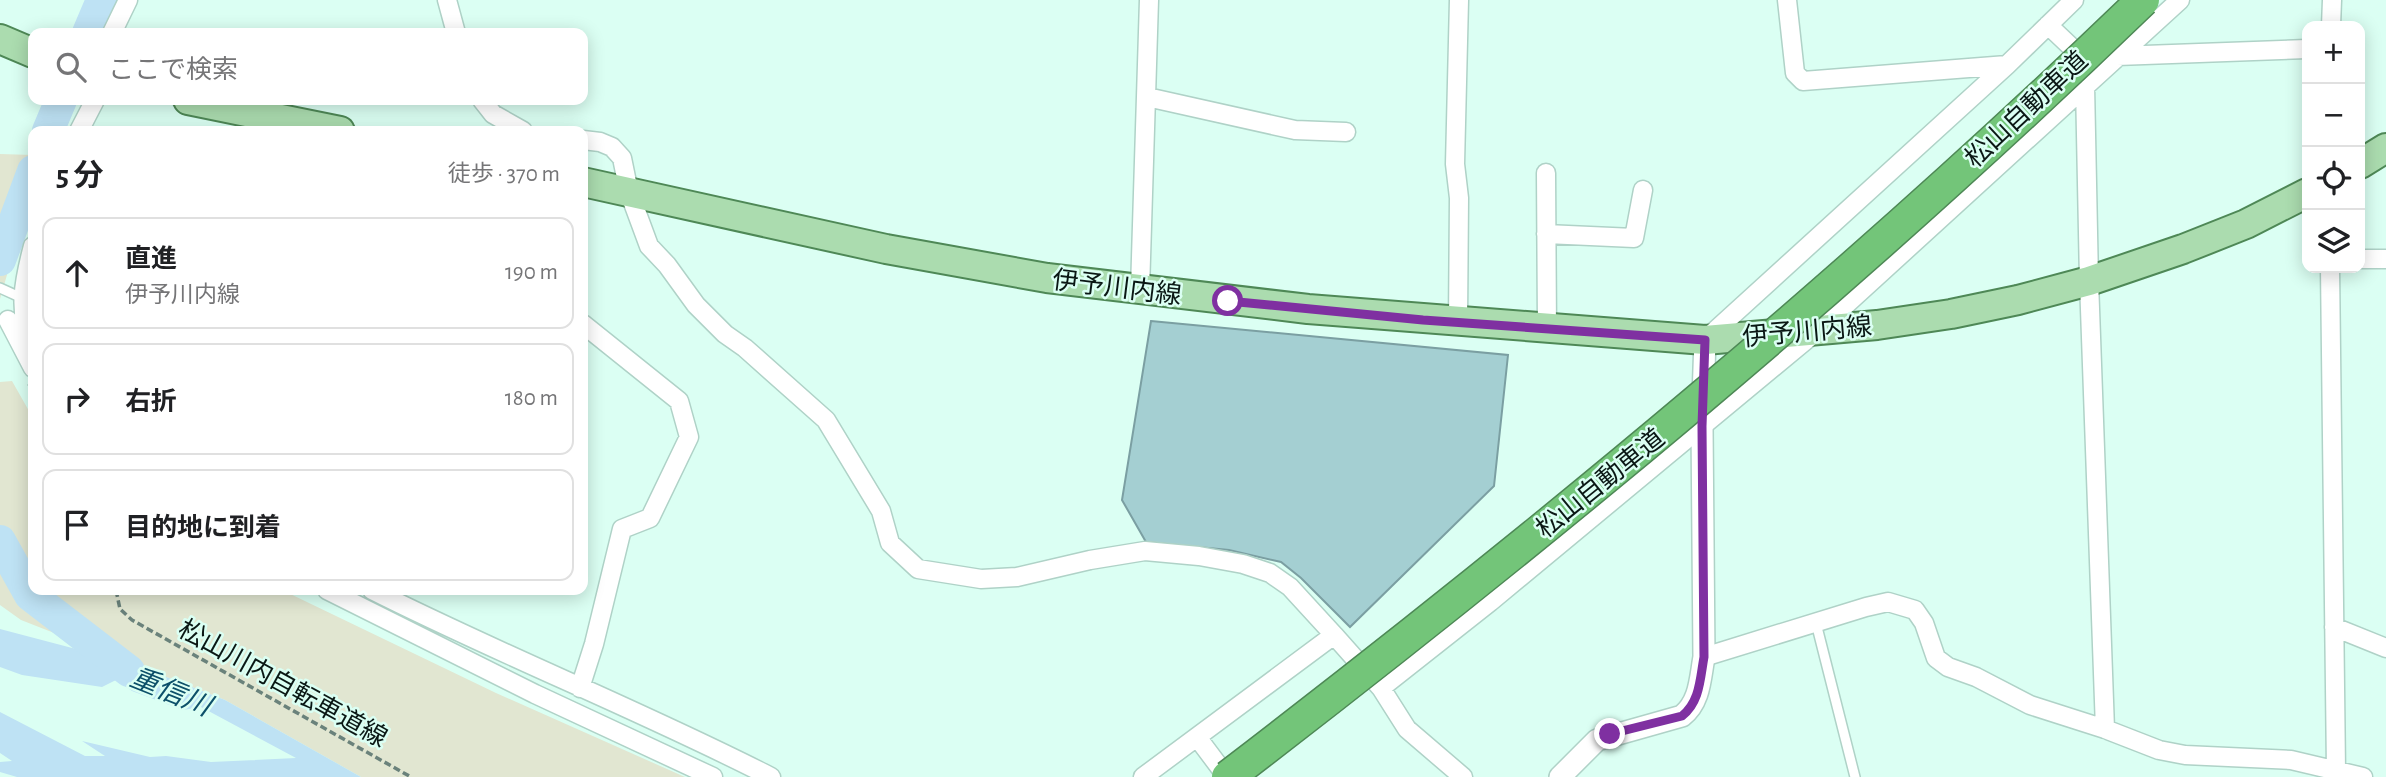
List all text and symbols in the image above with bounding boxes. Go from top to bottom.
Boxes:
map controls [2302,21,2365,273]
button: + [2302,21,2365,84]
search box [28,28,588,105]
street label: 松山自動車道 [1959,46,2093,172]
icon: search [52,48,90,86]
text: ここで検索 [108,57,238,83]
button: − [2302,84,2365,147]
button: locate [2302,147,2365,210]
text: 5 分 [56,161,104,191]
text: 徒歩 · 370 m [448,163,560,186]
button: layers [2302,210,2365,273]
text: 直進 [125,246,177,272]
icon: ahead [58,254,96,292]
text: 190 m [505,261,558,284]
street label: 伊予川内線 [1051,266,1183,309]
text: 伊予川内線 [125,284,240,307]
route start [1212,285,1243,316]
street label: 伊予川内線 [1741,312,1873,351]
icon: right [58,380,96,418]
text: 180 m [505,387,558,410]
text: 右折 [125,389,177,415]
street label: 松山自動車道 [1531,423,1669,543]
icon: arrive [58,506,96,544]
text: 目的地に到着 [125,515,281,541]
street label: 松山川内自転車道線 [174,614,392,752]
water label: 重信川 [126,662,218,723]
route end [1594,718,1625,749]

